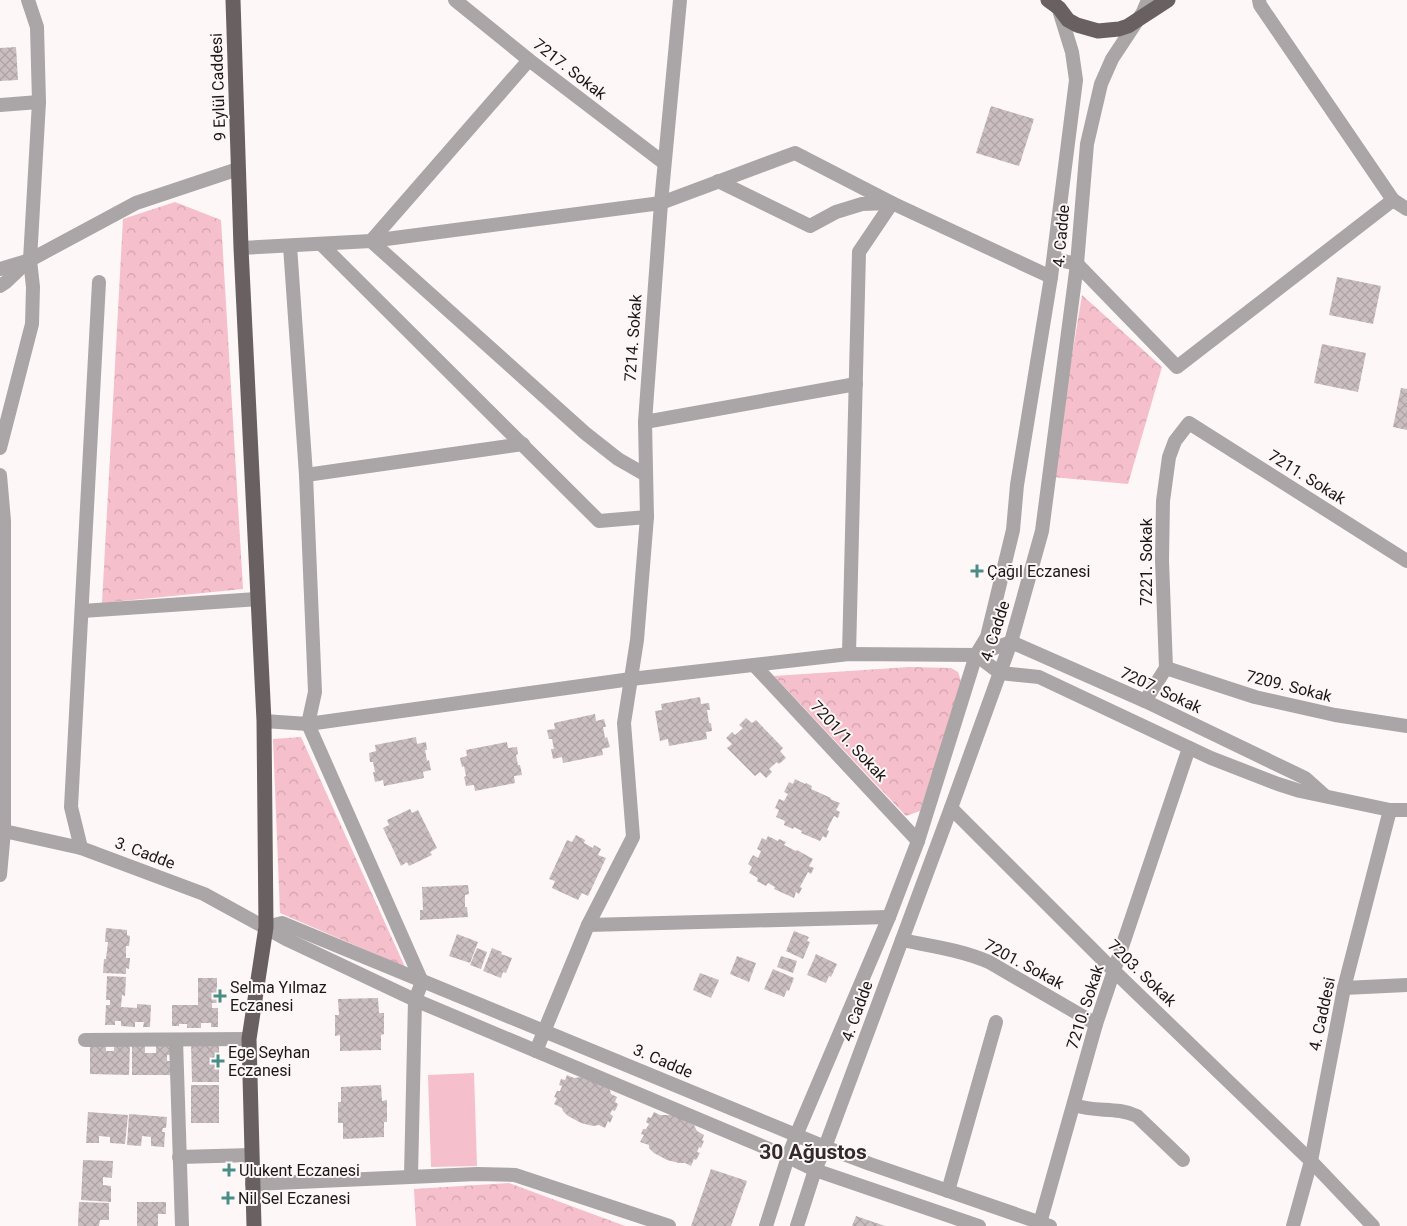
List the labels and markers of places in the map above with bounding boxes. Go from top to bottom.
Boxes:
place label: Çağıl Eczanesi [987,562,1090,581]
marker: Çağıl Eczanesi [971,565,983,577]
place label: Selma Yılmaz Eczanesi [230,978,327,1015]
marker: Selma Yılmaz Eczanesi [214,990,226,1002]
place label: Ege Seyhan Eczanesi [228,1043,310,1080]
marker: Ege Seyhan Eczanesi [212,1055,224,1067]
place label: Ulukent Eczanesi [239,1161,360,1180]
marker: Ulukent Eczanesi [223,1164,235,1176]
place label: Nil Sel Eczanesi [238,1189,350,1208]
marker: Nil Sel Eczanesi [222,1192,234,1204]

